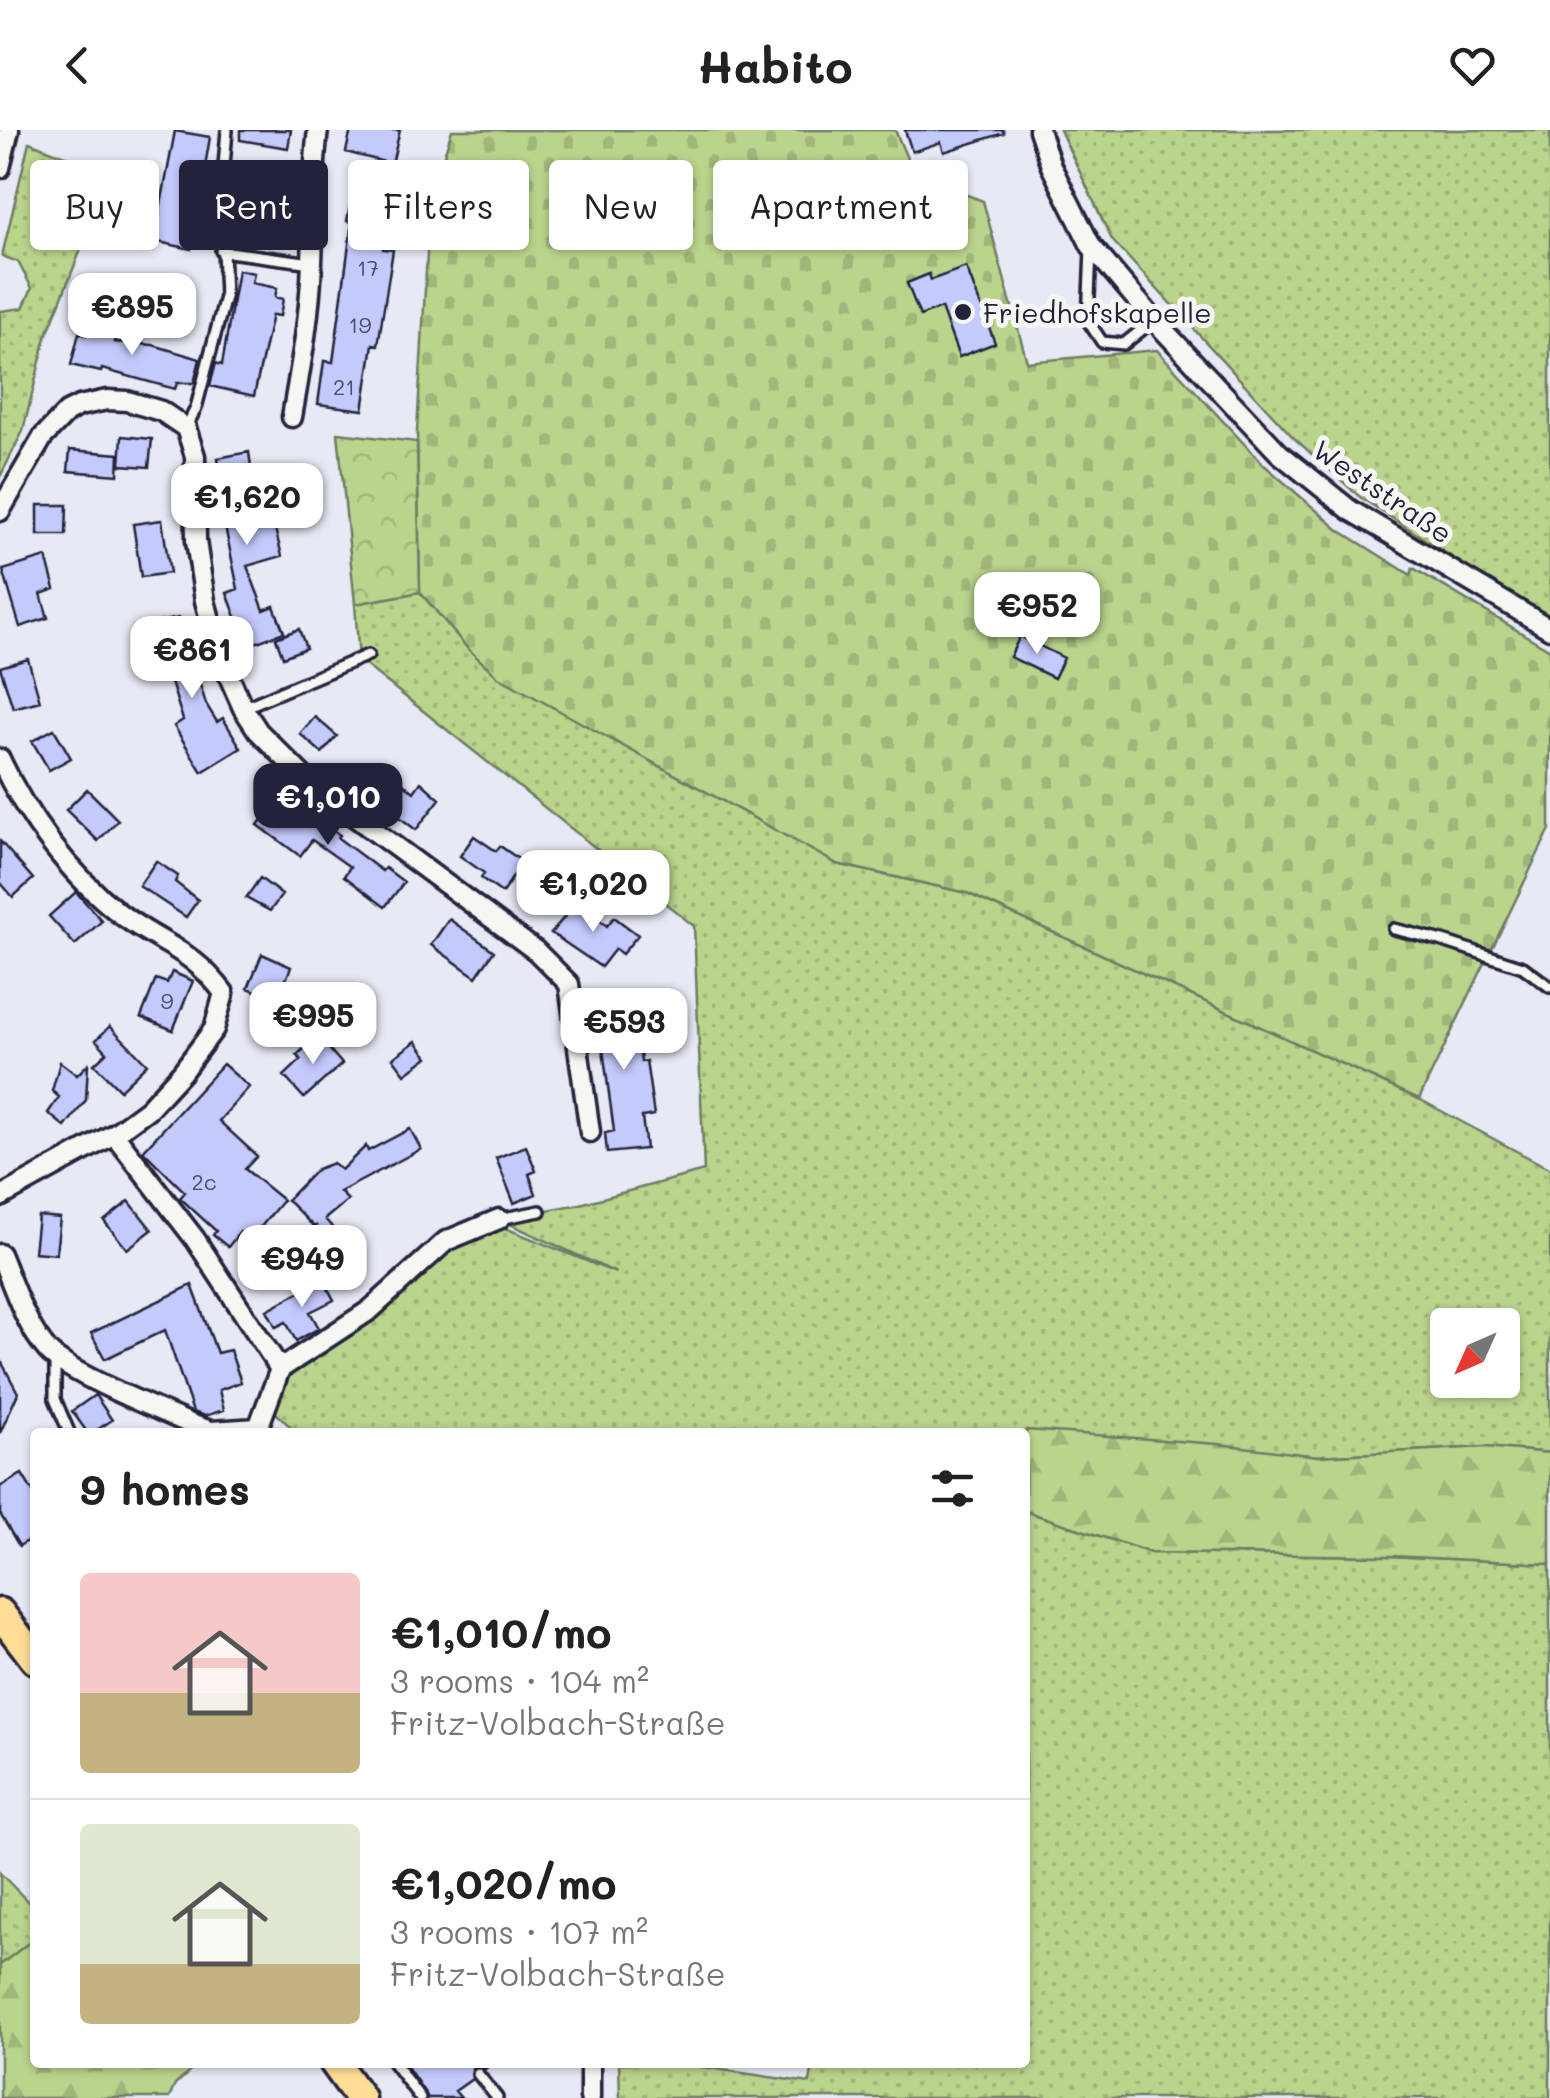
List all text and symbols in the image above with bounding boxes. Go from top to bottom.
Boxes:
text: Habito [698,36,852,94]
icon: back [50,38,105,93]
icon: heart [1445,38,1500,93]
chip: Buy [30,160,159,250]
chip: Rent [179,160,328,250]
chip: Filters [348,160,529,250]
chip: New [549,160,693,250]
chip: Apartment [713,160,968,250]
house number: 17 [357,253,379,282]
pin: €895 [73,273,191,358]
text: €895 [90,284,174,326]
place label: Friedhofskapelle [983,294,1212,330]
marker: Friedhofskapelle [952,301,974,323]
house number: 19 [349,310,371,339]
house number: 21 [333,372,355,401]
street label: Weststraße [1306,431,1460,551]
pin: €1,620 [166,463,328,548]
text: €1,620 [193,474,301,516]
pin: €952 [978,572,1096,657]
text: €952 [996,583,1078,625]
pin: €861 [133,616,251,701]
text: €861 [152,627,232,669]
pin: €1,010 [247,763,409,848]
text: €1,010 [275,774,381,816]
pin: €1,020 [512,850,674,935]
text: €1,020 [539,861,648,903]
pin: €995 [254,982,372,1067]
house number: 9 [160,986,174,1015]
pin: €593 [565,988,683,1073]
text: €995 [271,993,355,1035]
text: €593 [582,999,666,1041]
house number: 2c [191,1167,217,1196]
pin: €949 [243,1225,361,1310]
text: €949 [260,1236,344,1278]
north arrow [1430,1308,1520,1398]
map controls [1430,1308,1520,1398]
text: 9 homes [80,1461,250,1516]
icon: filters [925,1461,980,1516]
text: €1,010/mo [390,1604,612,1659]
icon: home [160,1613,280,1733]
text: 3 rooms · 104 m² [390,1659,649,1701]
text: Fritz-Volbach-Straße [390,1701,726,1743]
text: €1,020/mo [390,1855,616,1910]
icon: home [160,1864,280,1984]
text: 3 rooms · 107 m² [390,1910,648,1952]
text: Fritz-Volbach-Straße [390,1952,726,1994]

